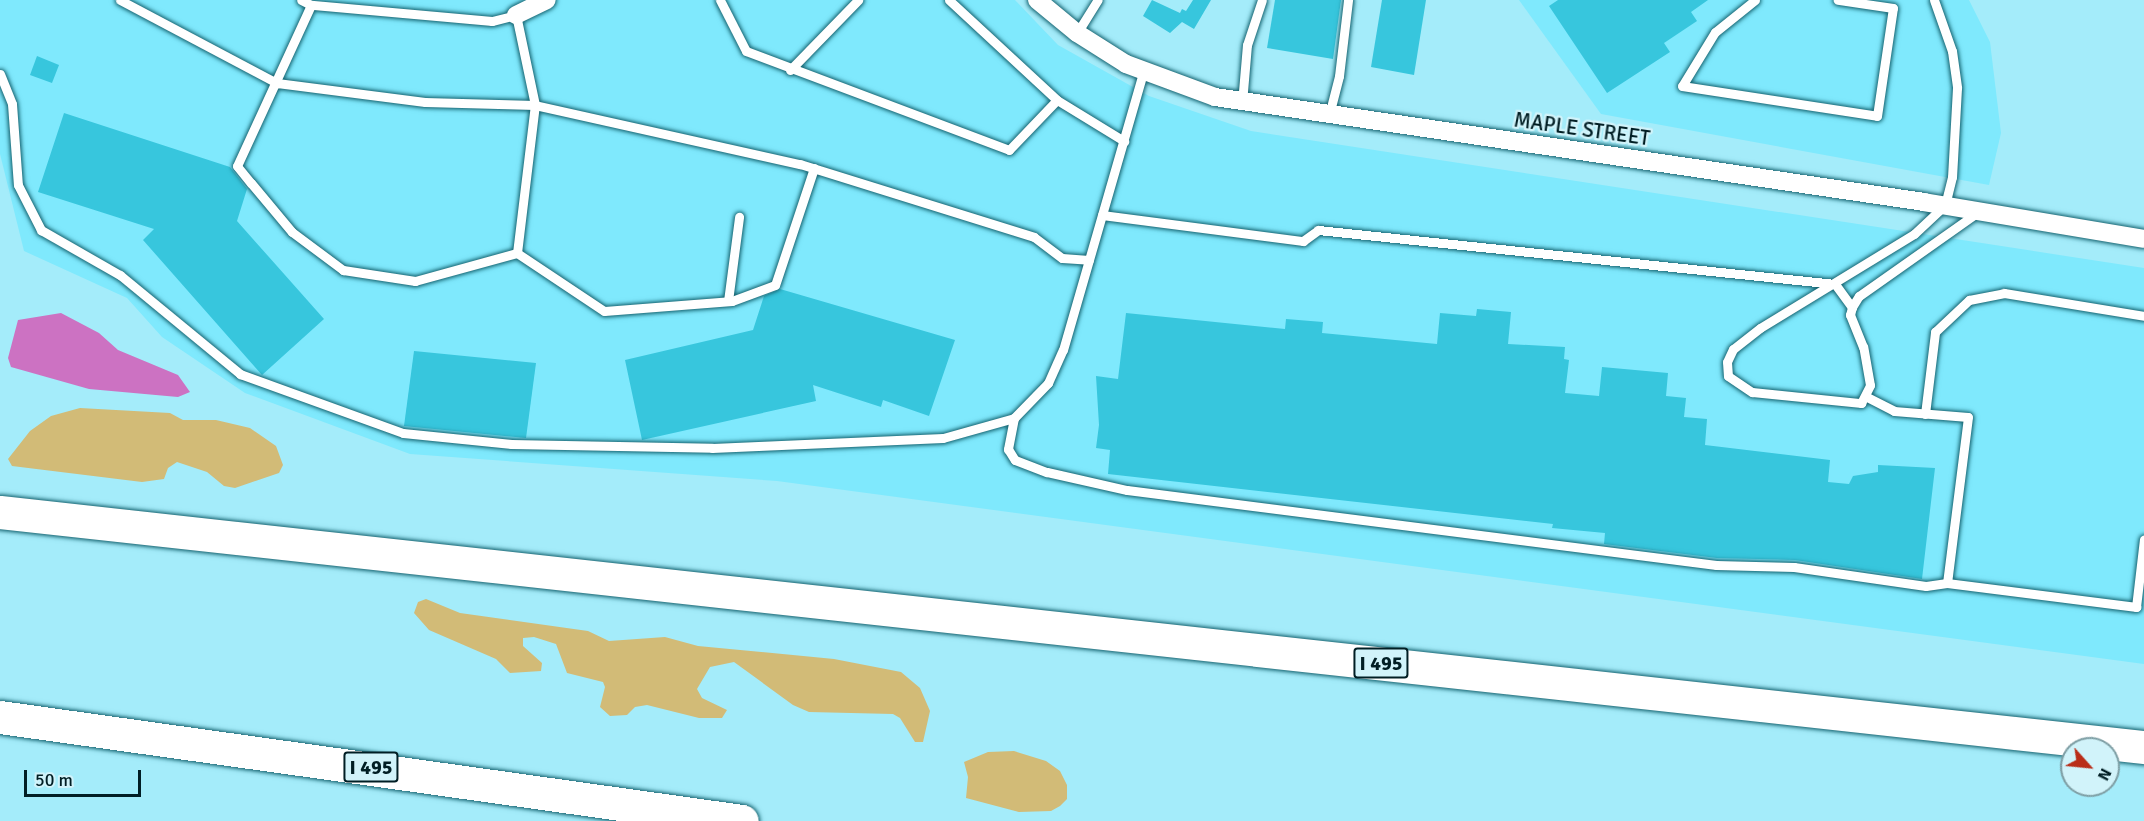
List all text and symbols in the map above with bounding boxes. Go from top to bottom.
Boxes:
street label: MAPLE STREET [1512,107,1652,151]
road number: I 495 [1352,646,1410,680]
north arrow [2060,737,2120,797]
road number: I 495 [342,750,400,784]
scale bar [27,758,144,796]
text: N [2093,765,2116,784]
text: 50 m [35,769,73,791]

